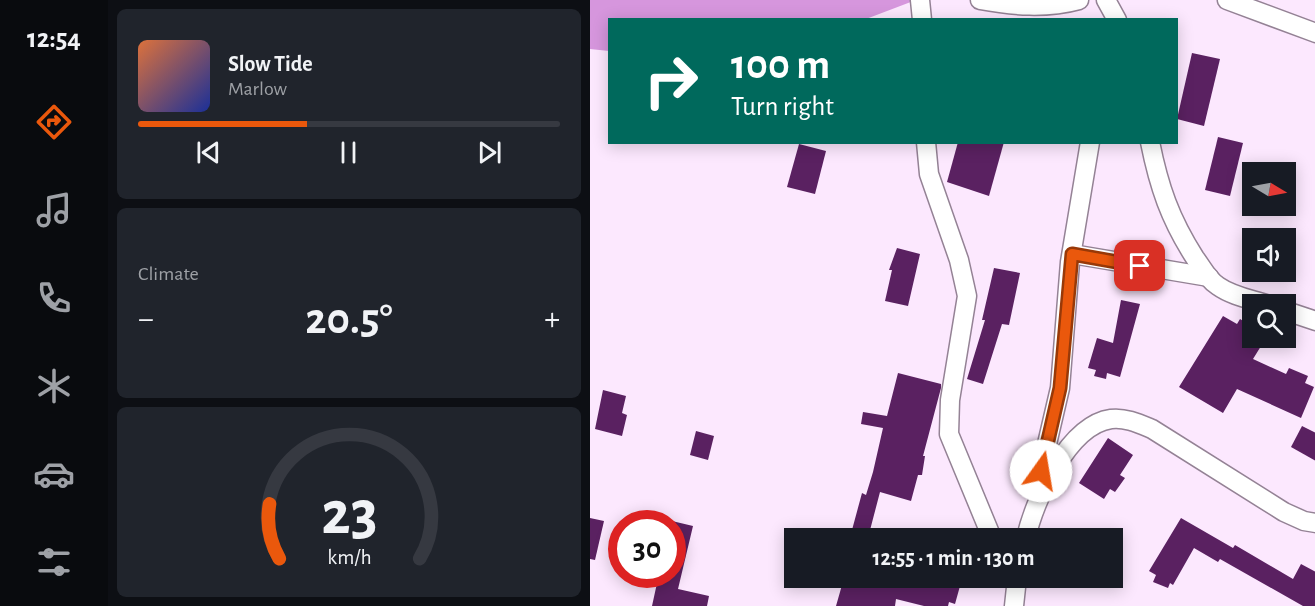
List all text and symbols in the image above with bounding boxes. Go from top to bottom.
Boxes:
text: 12:54 [27,25,81,52]
icon: right [632,42,710,120]
text: 100 m [731,44,830,86]
text: Slow Tide [228,53,313,75]
text: Marlow [228,79,287,99]
text: Turn right [731,93,834,120]
icon: directions [33,101,75,143]
icon: previous [192,136,225,169]
icon: pause [332,136,365,169]
icon: next [473,136,506,169]
north arrow [1242,162,1296,216]
map controls [1242,162,1296,348]
icon: music [33,189,75,231]
button: sound [1242,228,1296,282]
pin [1114,240,1165,291]
icon: arrive [1123,249,1156,282]
text: Climate [138,264,199,284]
icon: phone [33,277,75,319]
button: search [1242,294,1296,348]
text: 20.5° [305,297,393,342]
text: − [138,303,154,336]
text: + [544,303,560,336]
icon: climate [33,365,75,407]
position arrow [1009,439,1073,503]
icon: car [33,453,75,495]
text: 23 [321,483,377,545]
speed limit sign: 30 [608,510,686,588]
icon: filters [33,541,75,583]
text: km/h [327,547,371,568]
text: 12:55 · 1 min · 130 m [872,547,1035,569]

